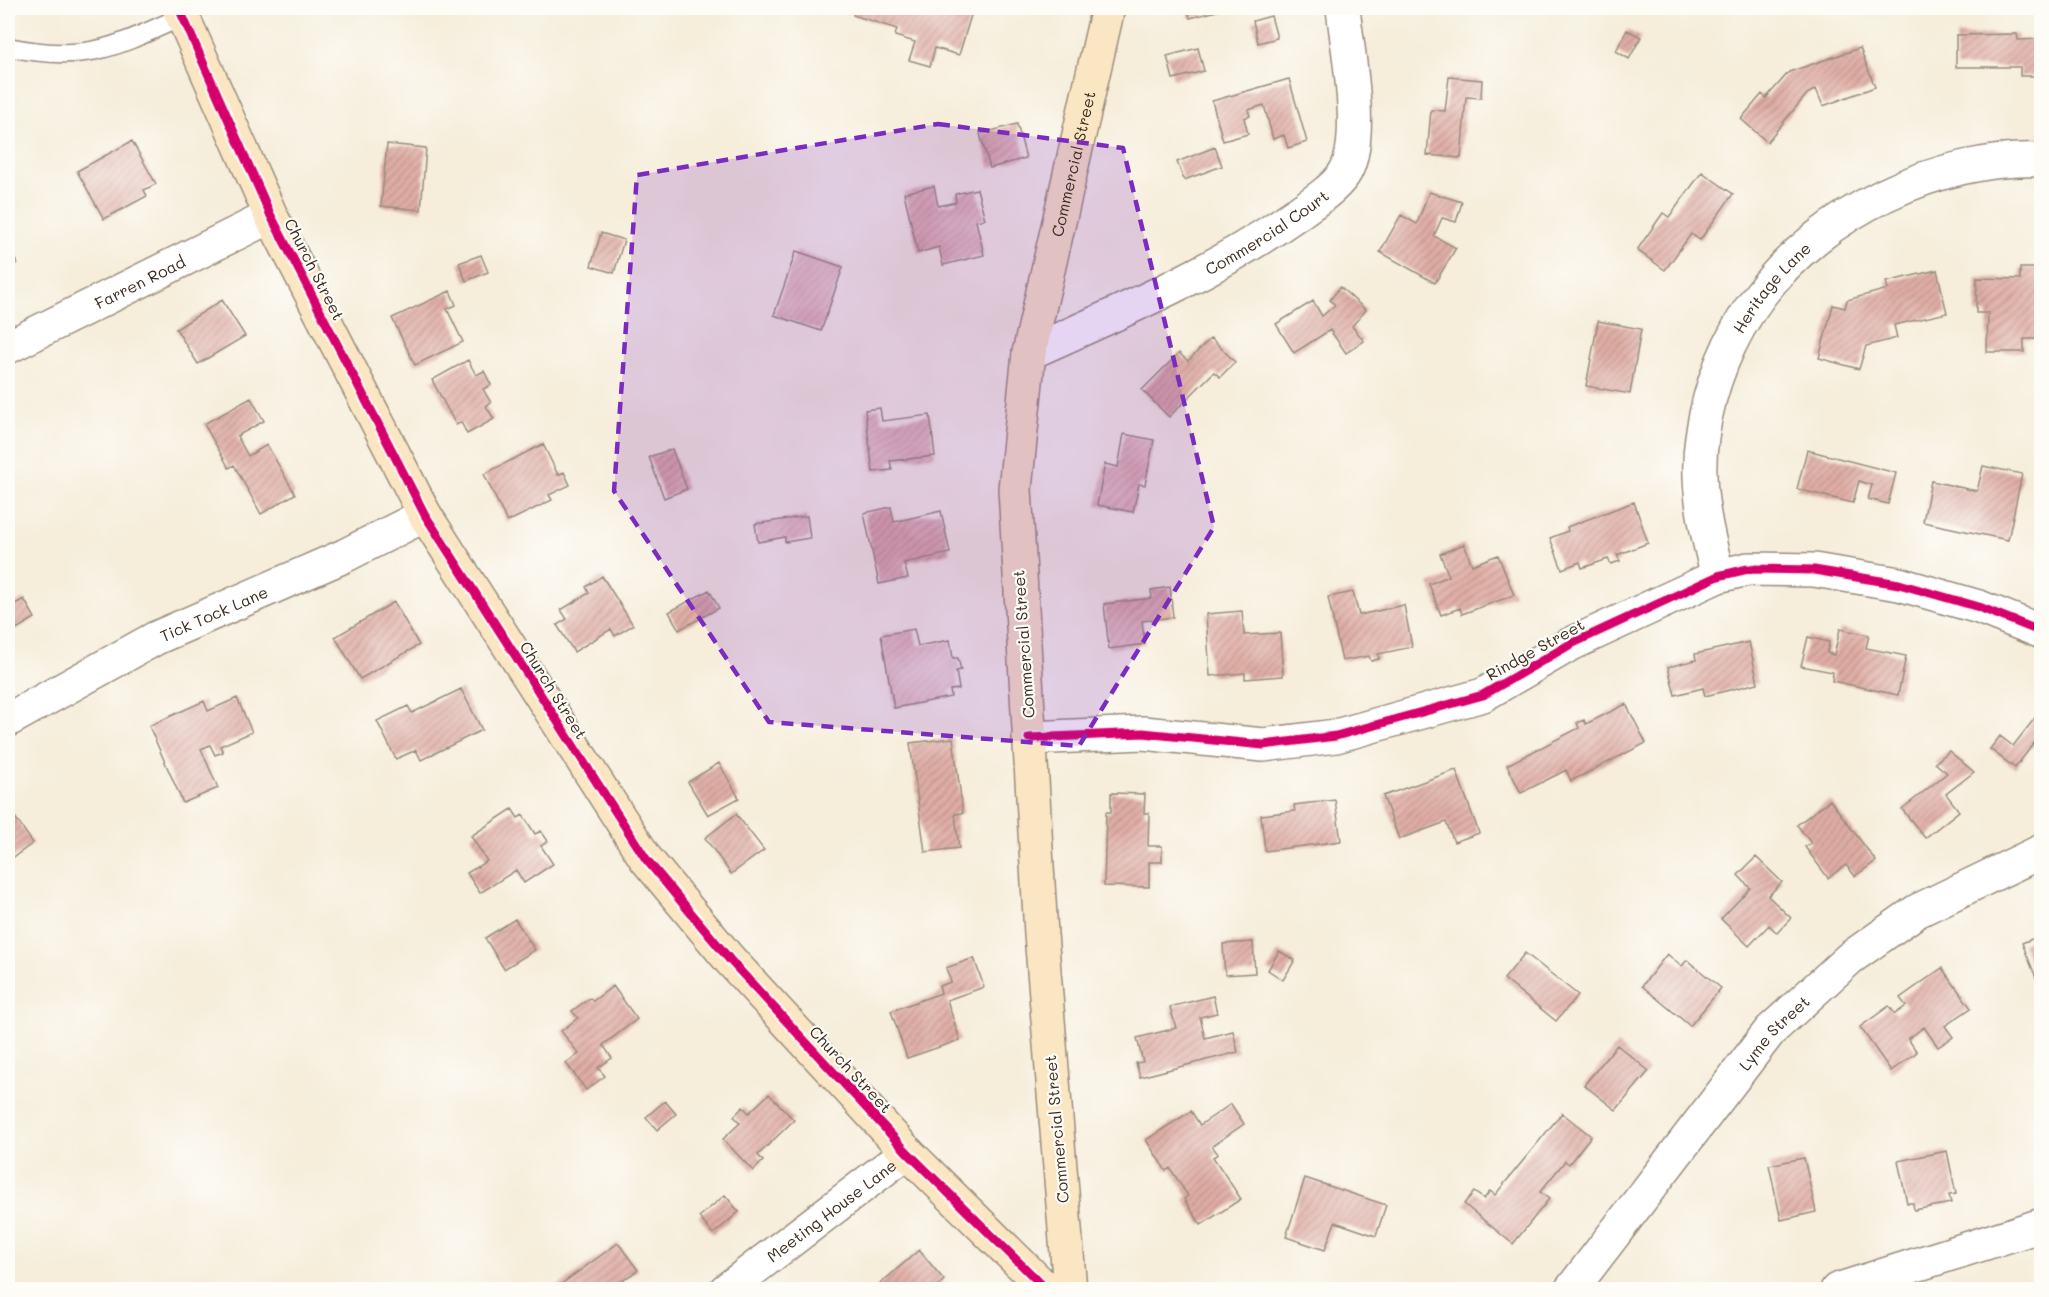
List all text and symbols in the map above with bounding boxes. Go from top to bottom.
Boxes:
street label: Commercial Street [1046,89,1099,238]
street label: Commercial Court [1201,184,1333,279]
street label: Church Street [280,214,350,324]
street label: Heritage Lane [1727,237,1815,337]
street label: Farren Road [91,250,188,313]
street label: Commercial Street [1007,569,1039,719]
street label: Tick Tock Lane [156,580,271,646]
street label: Rindge Street [1482,613,1588,685]
street label: Church Street [515,637,593,743]
street label: Lyme Street [1733,990,1813,1074]
street label: Church Street [805,1021,897,1117]
street label: Commercial Street [1039,1054,1073,1204]
street label: Meeting House Lane [762,1154,900,1266]

